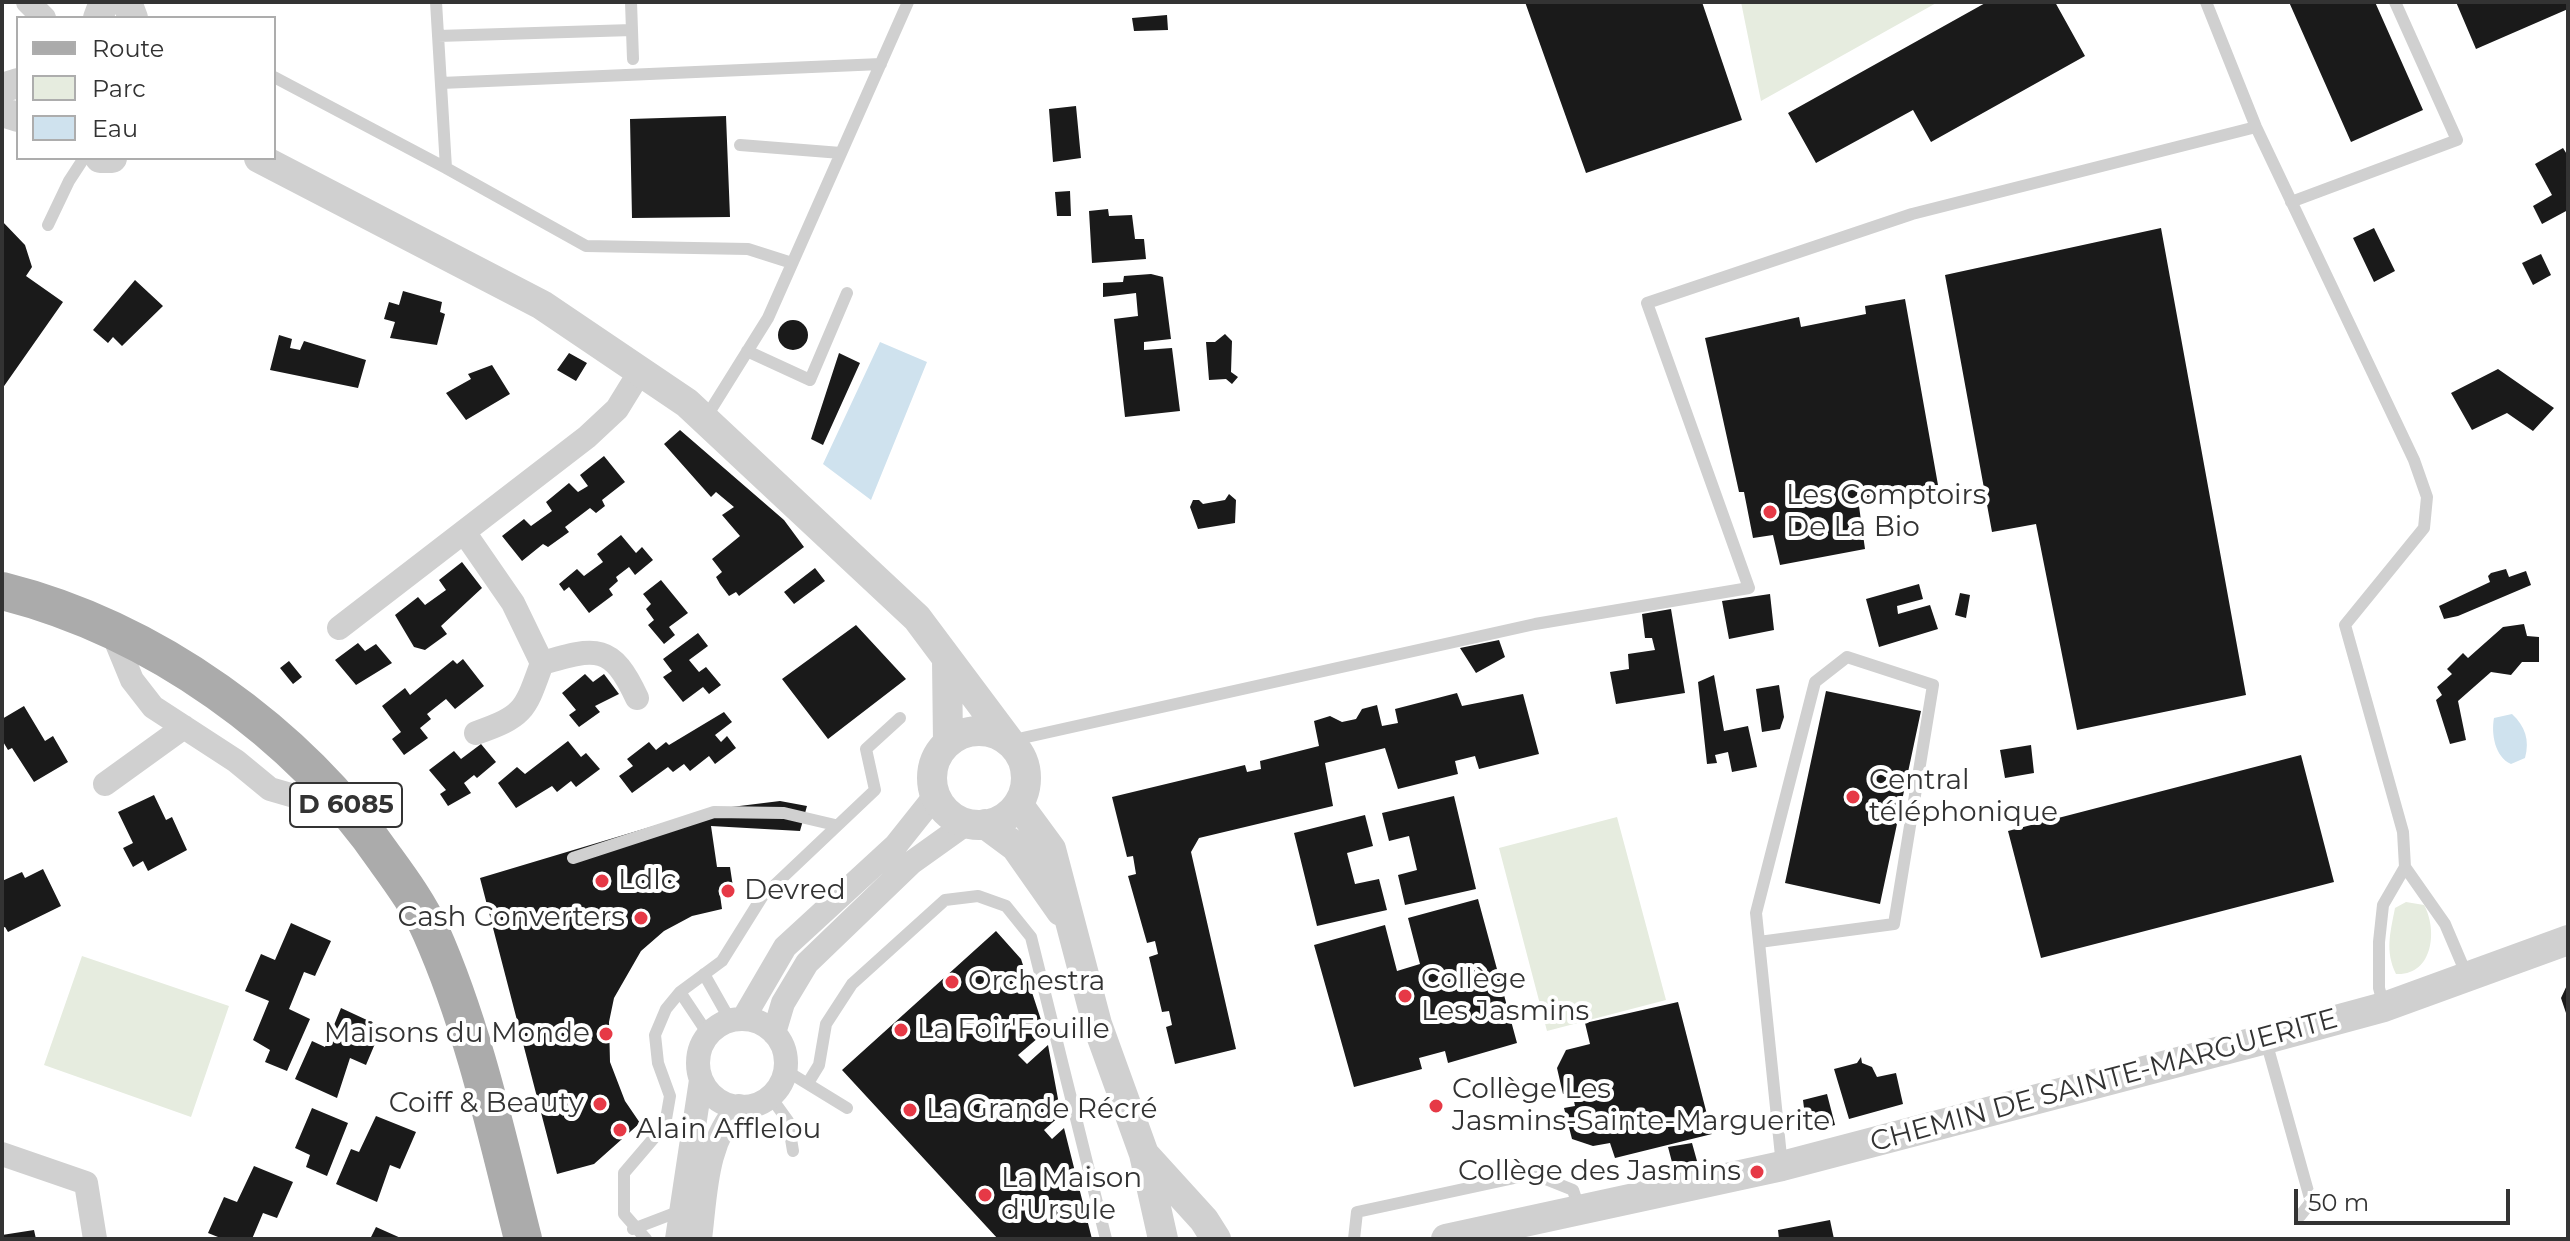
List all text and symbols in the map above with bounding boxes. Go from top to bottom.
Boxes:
legend [16,16,276,160]
text: Route [92,34,164,63]
text: Parc [92,74,146,103]
text: Eau [92,114,138,143]
place label: Les Comptoirs De La Bio [1786,479,1986,545]
marker: Les Comptoirs De La Bio [1761,503,1779,521]
place label: Central téléphonique [1869,764,2058,830]
road number: D 6085 [290,783,402,827]
marker: Central téléphonique [1844,788,1862,806]
place label: Ldlc [618,864,677,898]
marker: Ldlc [593,872,611,890]
place label: Devred [744,874,846,908]
marker: Devred [719,882,737,900]
place label: Cash Converters [398,901,625,935]
marker: Cash Converters [632,909,650,927]
place label: Collège Les Jasmins [1421,963,1589,1029]
place label: Orchestra [968,965,1105,999]
marker: Orchestra [943,973,961,991]
marker: Collège Les Jasmins [1396,987,1414,1005]
street label: CHEMIN DE SAINTE-MARGUERITE [1867,1002,2341,1160]
place label: La Foir'Fouille [917,1013,1110,1047]
place label: Maisons du Monde [324,1017,590,1051]
marker: La Foir'Fouille [892,1021,910,1039]
marker: Maisons du Monde [597,1025,615,1043]
place label: Collège Les Jasmins-Sainte-Marguerite [1452,1073,1830,1139]
place label: Coiff & Beauty [389,1087,584,1121]
place label: La Grande Récré [926,1093,1157,1127]
marker: Coiff & Beauty [591,1095,609,1113]
marker: Collège Les Jasmins-Sainte-Marguerite [1427,1097,1445,1115]
marker: La Grande Récré [901,1101,919,1119]
place label: Alain Afflelou [636,1113,821,1147]
marker: Alain Afflelou [611,1121,629,1139]
place label: Collège des Jasmins [1458,1155,1741,1189]
place label: La Maison d'Ursule [1001,1162,1142,1228]
marker: Collège des Jasmins [1748,1163,1766,1181]
scale bar [2298,1173,2514,1223]
marker: La Maison d'Ursule [976,1186,994,1204]
text: 50 m [2308,1188,2369,1217]

